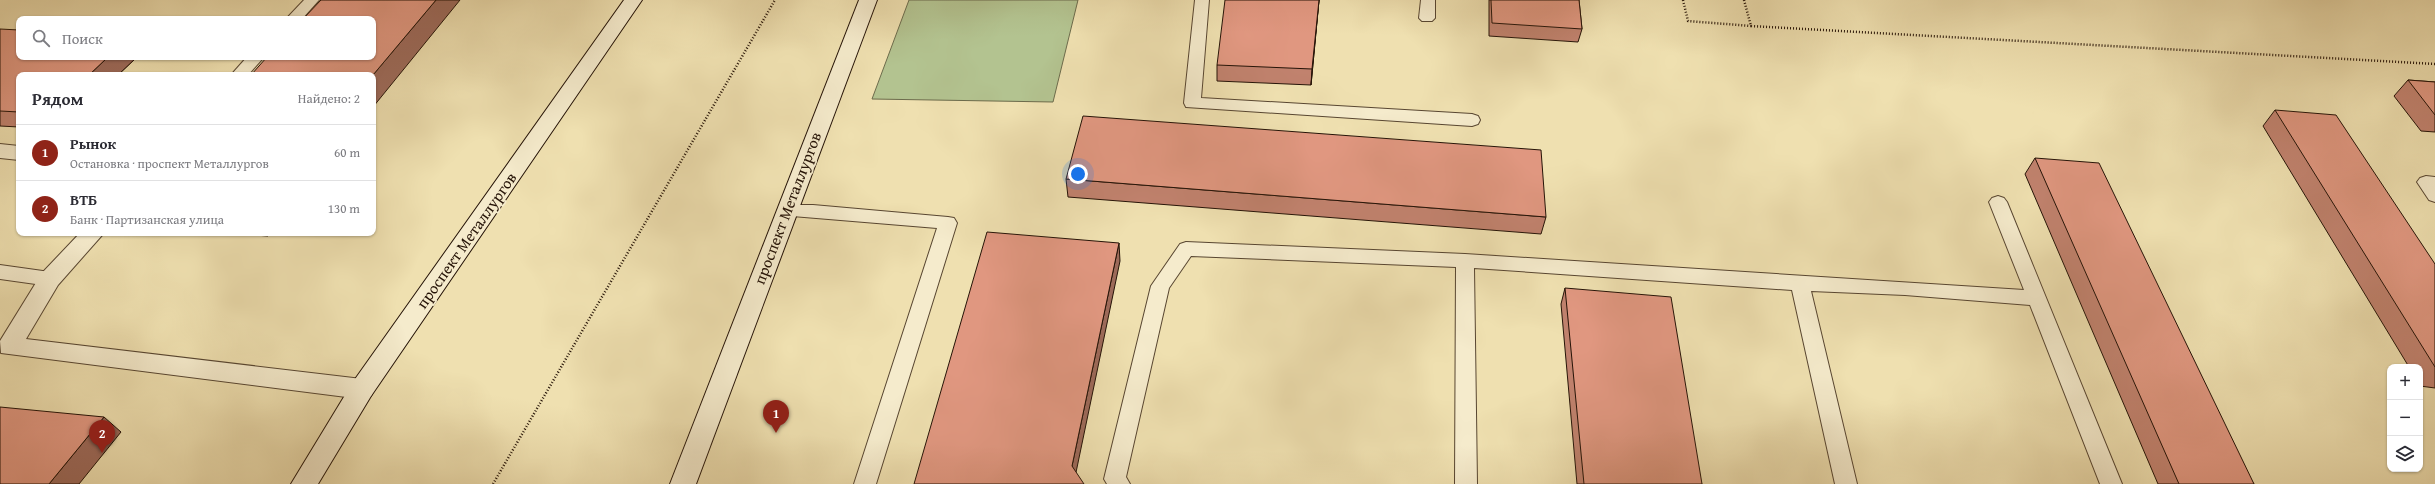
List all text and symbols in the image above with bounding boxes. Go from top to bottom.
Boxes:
search box [16,16,376,60]
icon: search [30,27,52,49]
text: Поиск [62,28,103,49]
text: Рядом [32,86,83,111]
text: Найдено: 2 [298,89,360,108]
street label: проспект Металлургов [747,128,827,288]
text: Рынок [70,133,116,154]
text: 1 [42,143,48,162]
text: 60 m [334,143,360,162]
text: Остановка · проспект Металлургов [70,154,269,173]
your location [1068,164,1088,184]
street label: проспект Металлургов [410,167,522,313]
text: ВТБ [70,189,97,210]
text: 2 [42,199,48,218]
text: 130 m [328,199,360,218]
text: Банк · Партизанская улица [70,210,224,229]
map controls [2387,364,2423,472]
button: + [2387,364,2423,400]
pin: 1 [763,400,789,433]
button: − [2387,400,2423,436]
pin: 2 [89,420,115,453]
button: layers [2387,436,2423,472]

